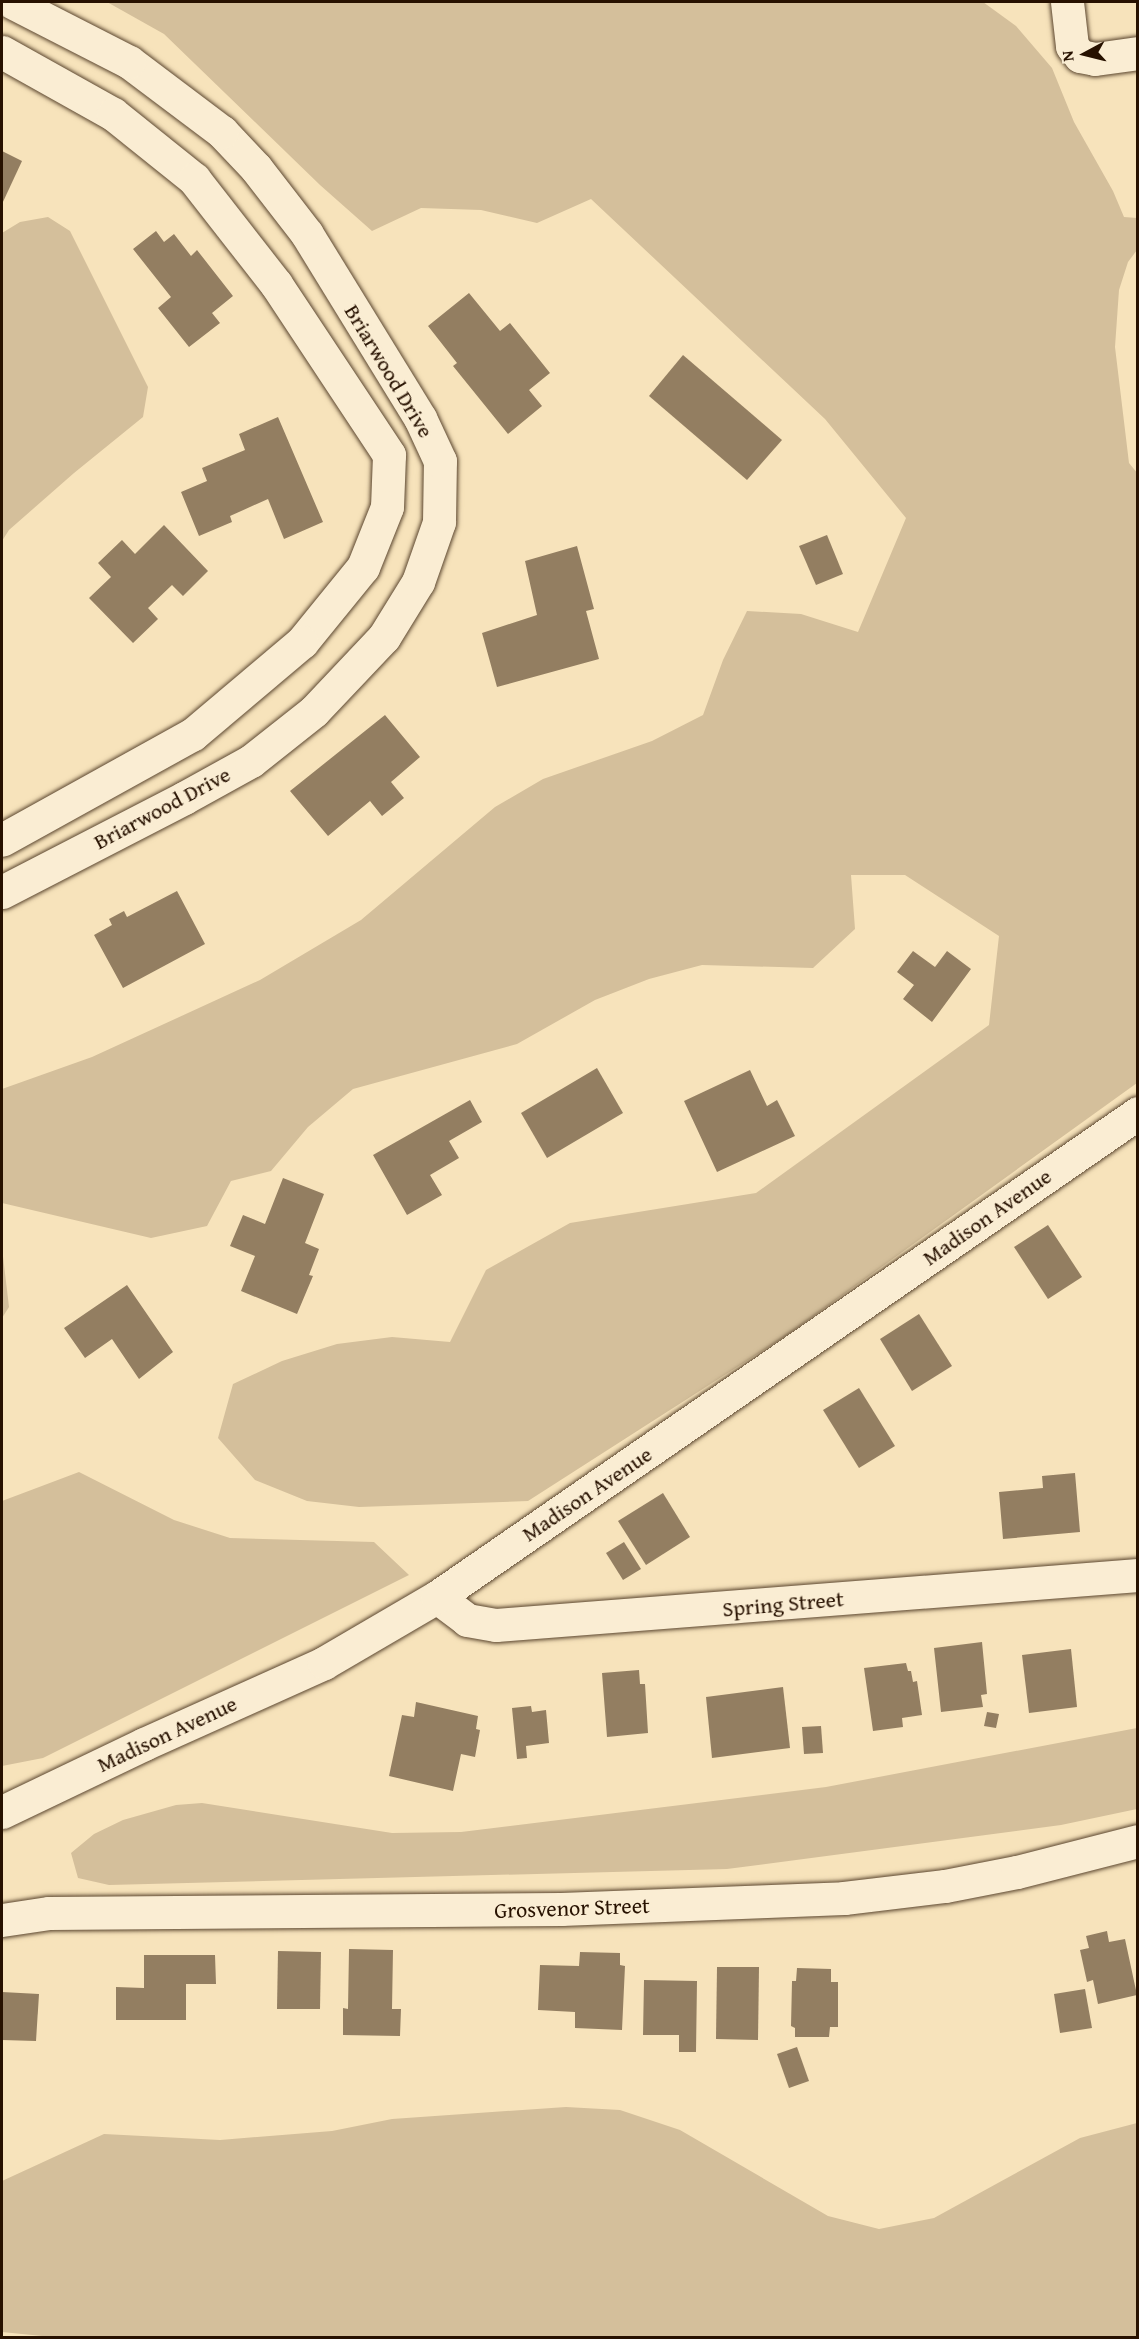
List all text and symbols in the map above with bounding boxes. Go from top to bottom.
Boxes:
north arrow [1055,24,1115,84]
text: N [1055,49,1080,63]
street label: Briarwood Drive [339,300,439,442]
street label: Briarwood Drive [89,761,235,855]
street label: Madison Avenue [918,1163,1056,1271]
street label: Madison Avenue [517,1441,657,1547]
street label: Spring Street [721,1586,845,1622]
street label: Madison Avenue [93,1690,241,1778]
street label: Grosvenor Street [494,1892,650,1924]

